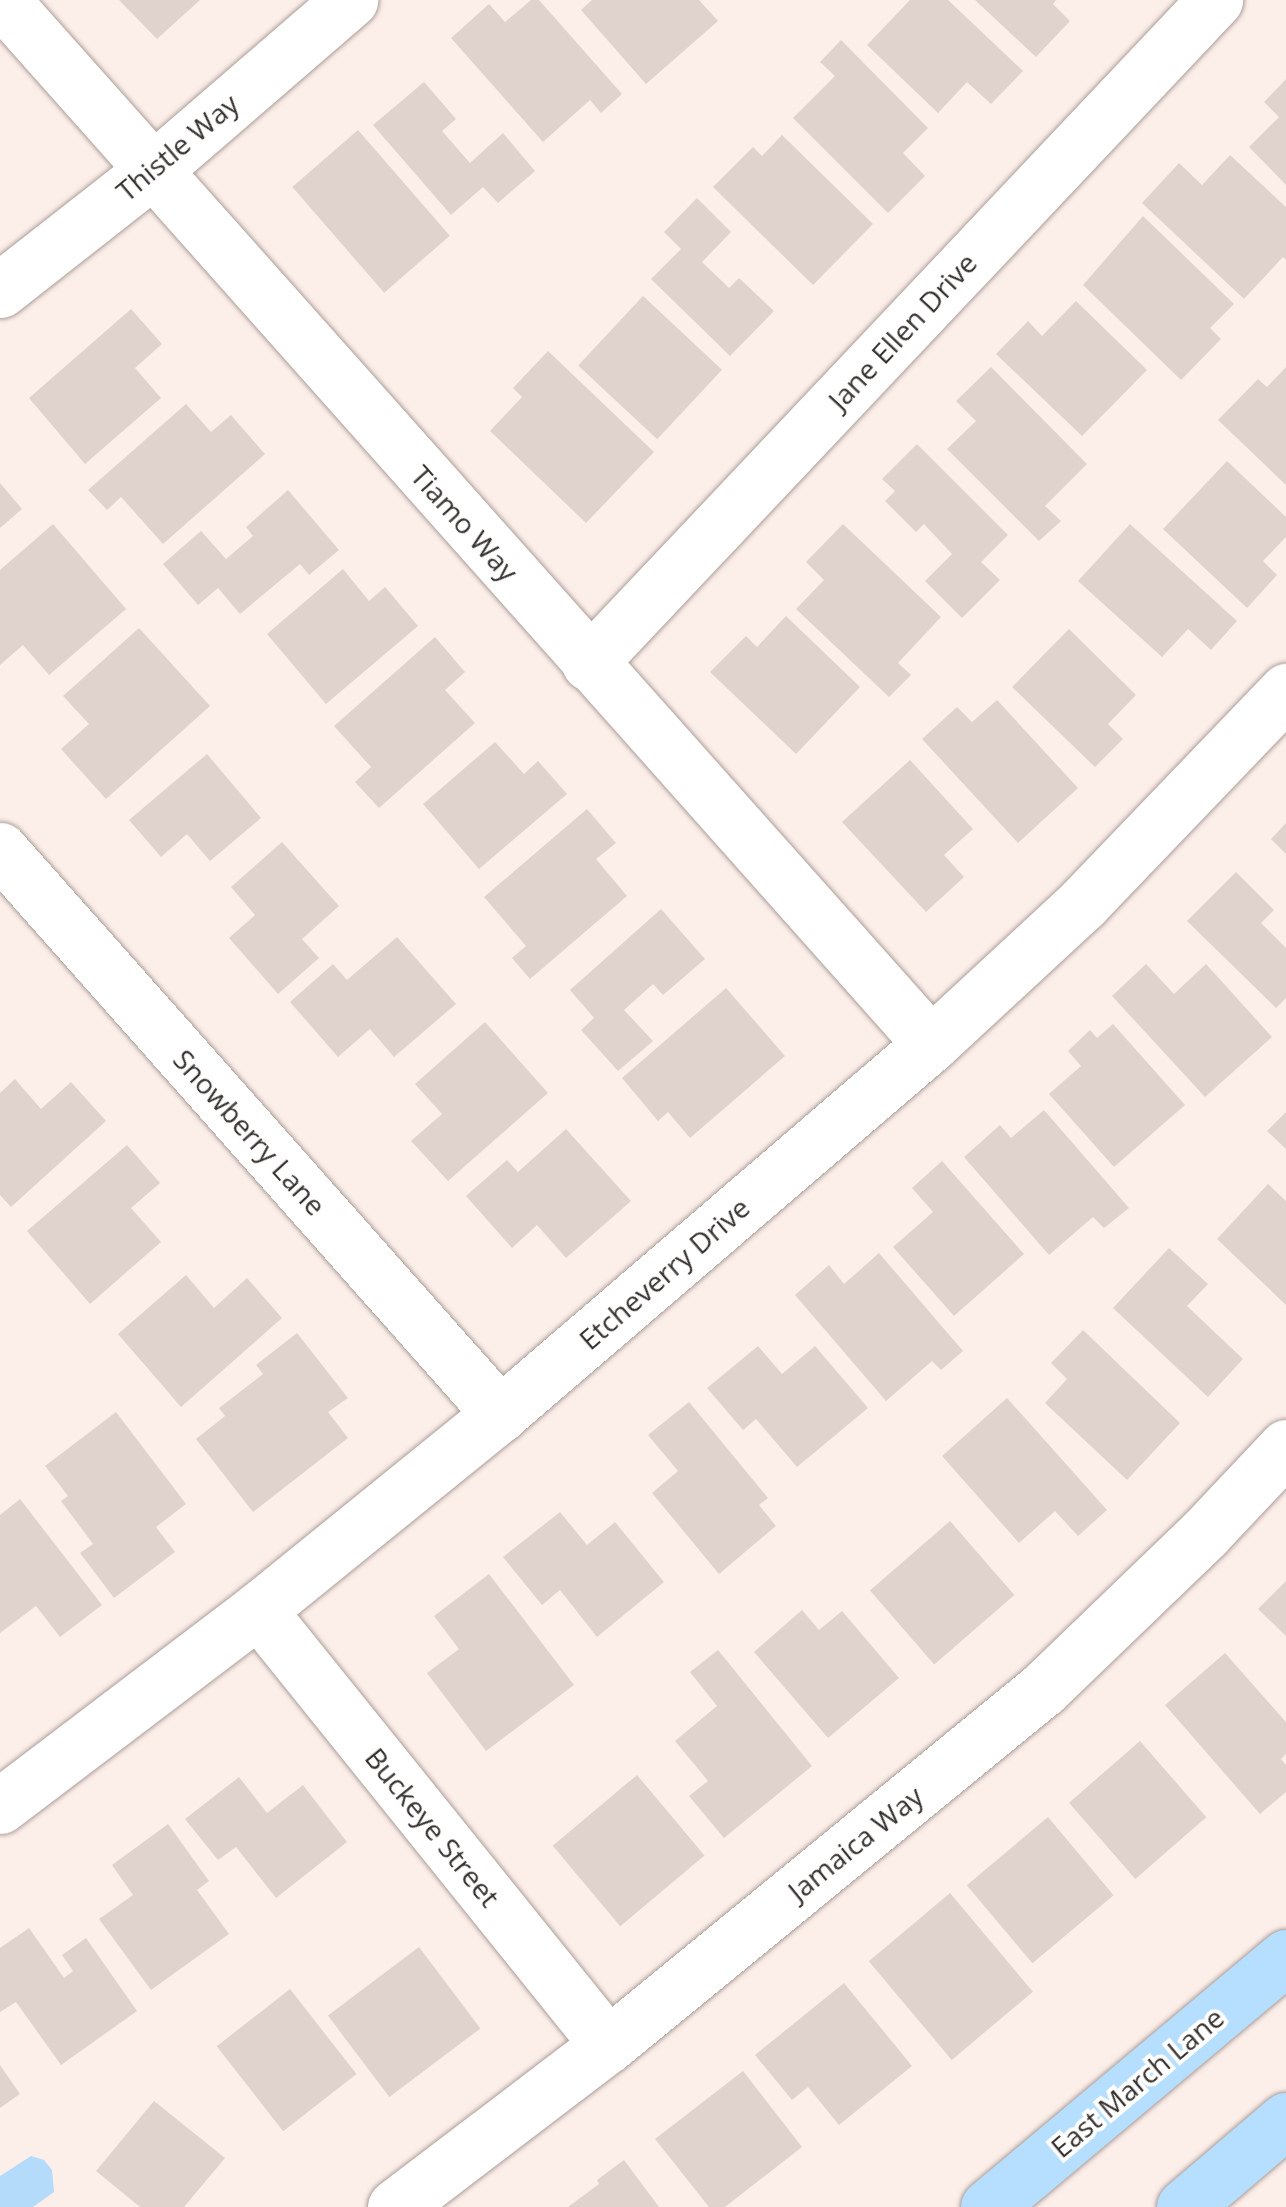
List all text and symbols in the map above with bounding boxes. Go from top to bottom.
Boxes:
street label: Thistle Way [109,86,245,208]
street label: Jane Ellen Drive [821,246,983,416]
street label: Tiamo Way [404,458,526,588]
street label: Snowberry Lane [167,1042,333,1222]
street label: Etcheverry Drive [572,1190,756,1356]
street label: Buckeye Street [359,1741,507,1913]
street label: Jamaica Way [781,1779,929,1907]
street label: East March Lane [1044,2000,1230,2164]

